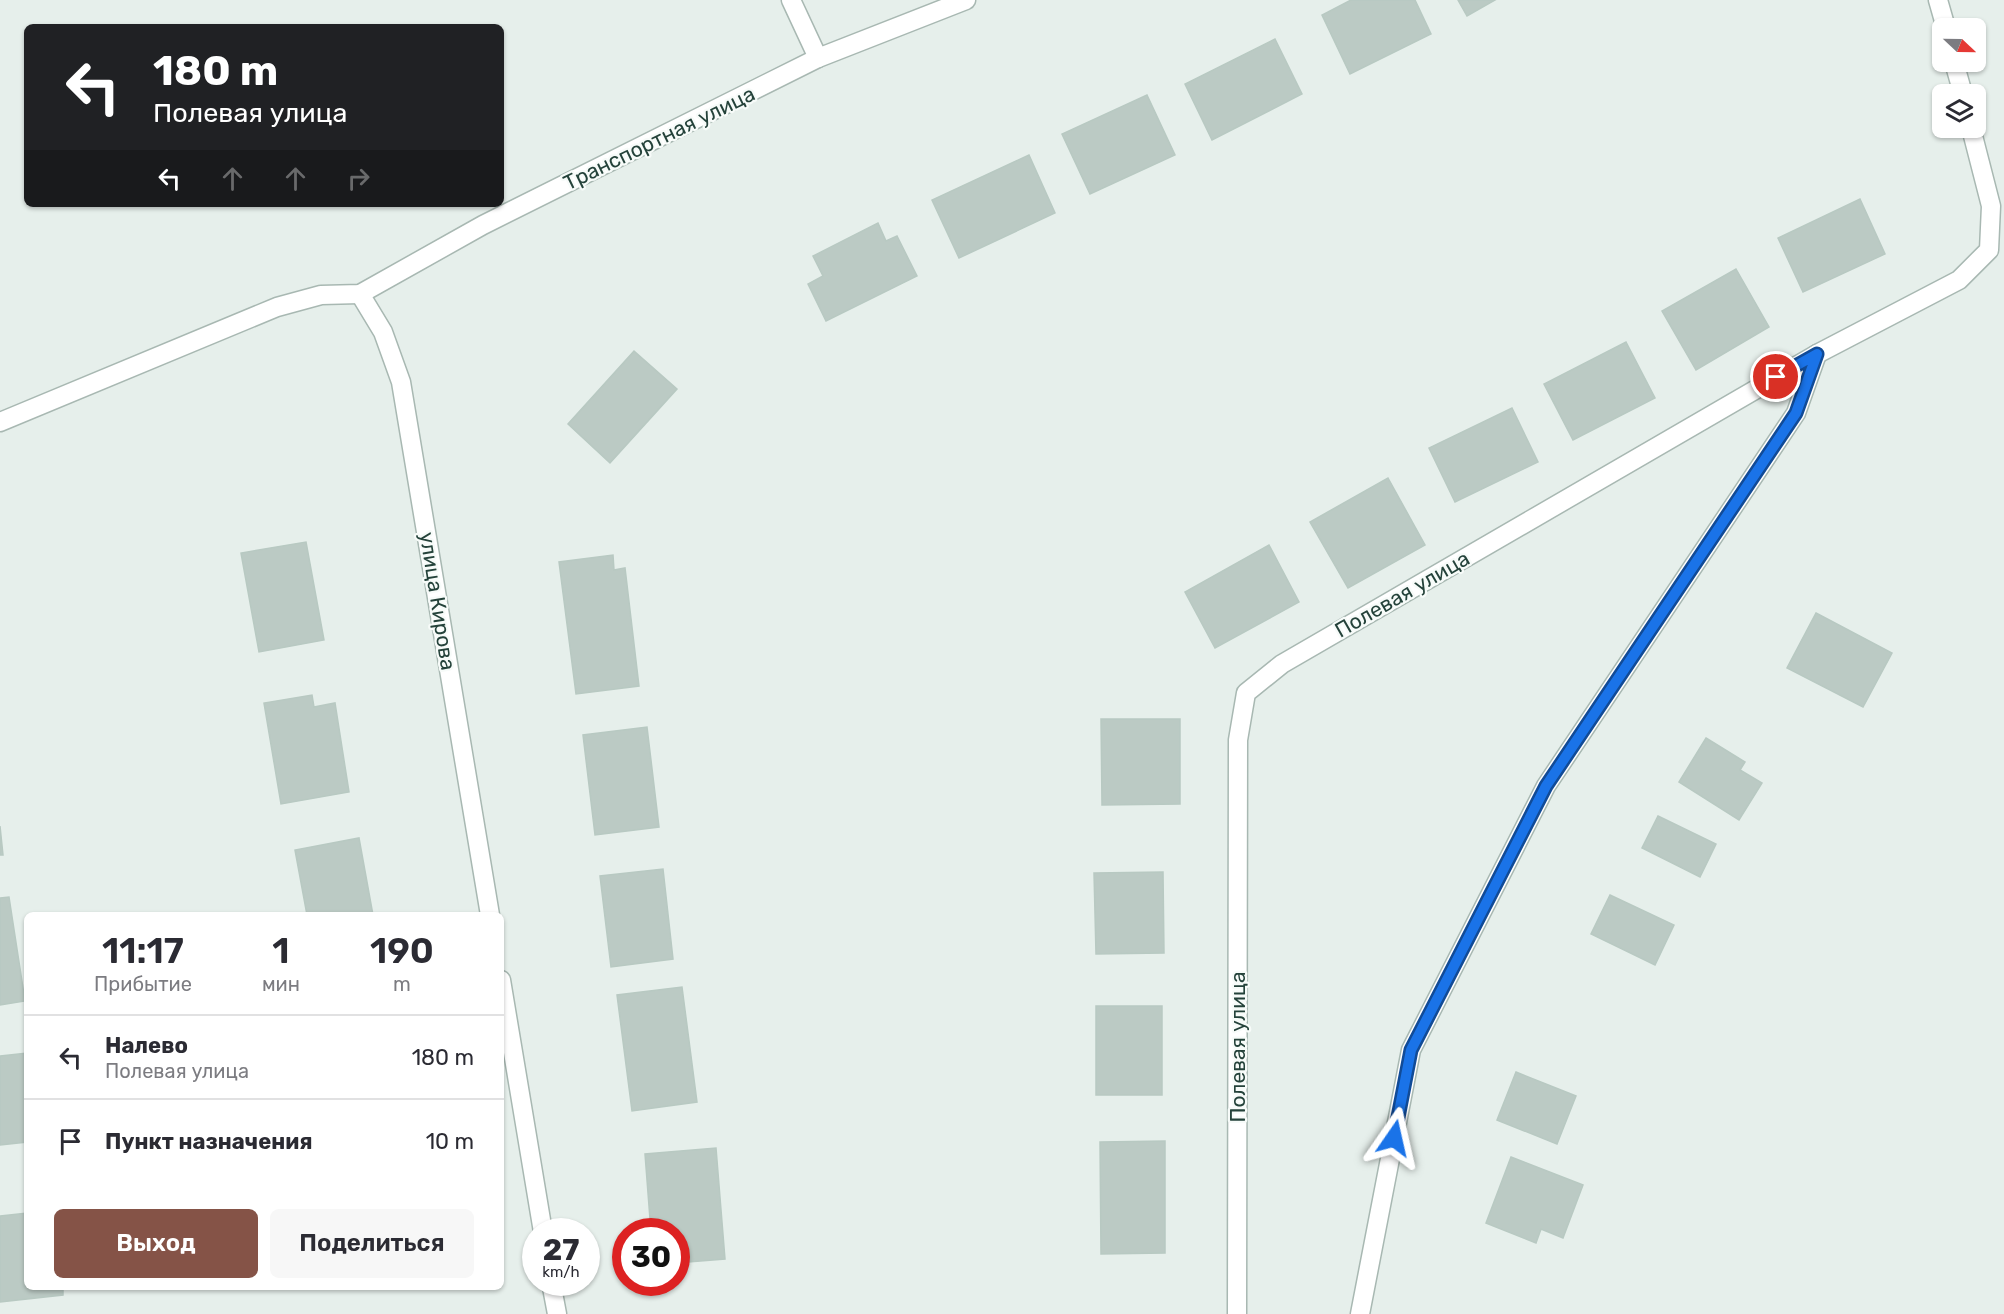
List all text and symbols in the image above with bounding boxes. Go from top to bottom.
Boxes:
north arrow [1932,18,1986,72]
map controls [1932,18,1986,138]
text: 180 m [153,46,278,96]
icon: left [54,48,132,126]
street label: Транспортная улица [559,81,759,195]
button: layers [1932,84,1986,138]
text: Полевая улица [153,97,347,129]
icon: left [153,162,186,195]
icon: ahead [216,162,249,195]
icon: ahead [279,162,312,195]
icon: right [342,162,375,195]
pin [1750,351,1801,402]
icon: arrive [1759,360,1792,393]
street label: улица Кирова [415,530,461,672]
street label: Полевая улица [1330,545,1474,643]
text: 11:17 [102,929,184,972]
text: 1 [272,929,290,972]
text: 190 [370,929,434,972]
street label: Полевая улица [1225,971,1250,1123]
text: Прибытие [94,972,192,996]
text: мин [262,972,300,996]
text: m [393,972,411,996]
text: Налево [105,1032,188,1059]
icon: left [54,1041,87,1074]
text: 180 m [412,1044,474,1071]
text: Полевая улица [105,1059,249,1083]
position arrow [1362,1106,1426,1170]
icon: arrive [54,1125,87,1158]
text: Пункт назначения [105,1128,313,1155]
text: 10 m [426,1128,474,1155]
button: Выход [54,1209,258,1278]
button: Поделиться [270,1209,474,1278]
speed limit sign: 30 [612,1218,690,1296]
text: 27 [543,1232,579,1268]
text: km/h [542,1263,580,1281]

